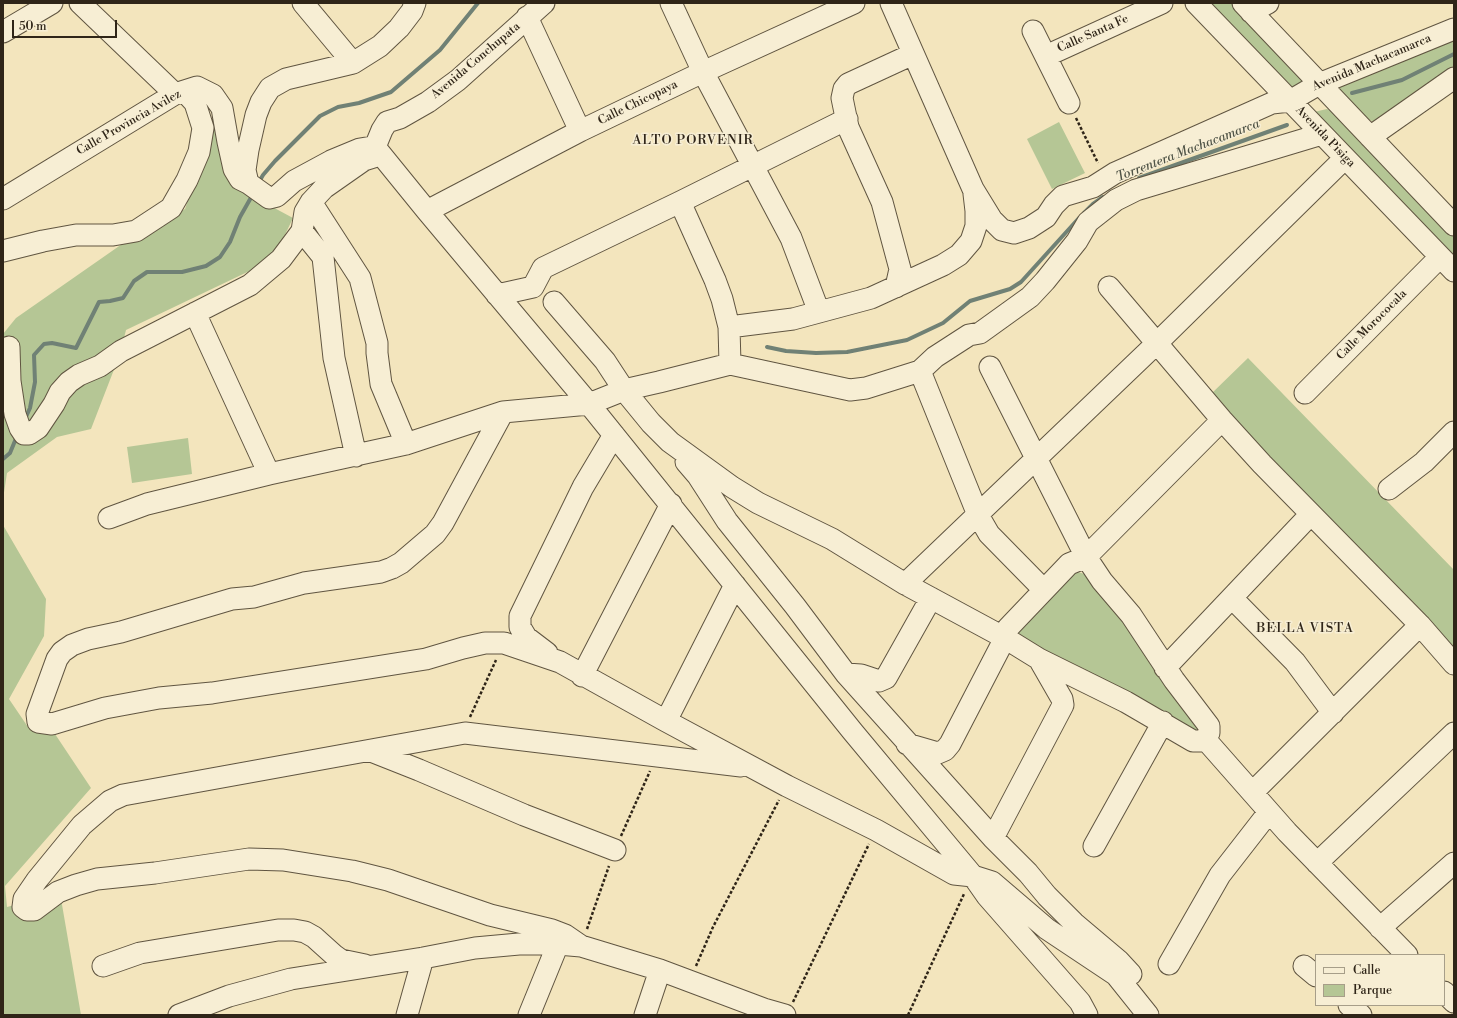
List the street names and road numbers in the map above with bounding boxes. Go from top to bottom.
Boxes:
street label: Calle Santa Fe [1055,12,1131,56]
street label: Avenida Conchupata [429,20,523,102]
street label: Avenida Machacamarca [1310,31,1434,95]
street label: Calle Chicopaya [596,77,680,129]
street label: Calle Provincia Avilez [74,87,184,159]
street label: Avenida Pisiga [1292,103,1358,171]
street label: Calle Morococala [1334,287,1410,363]

